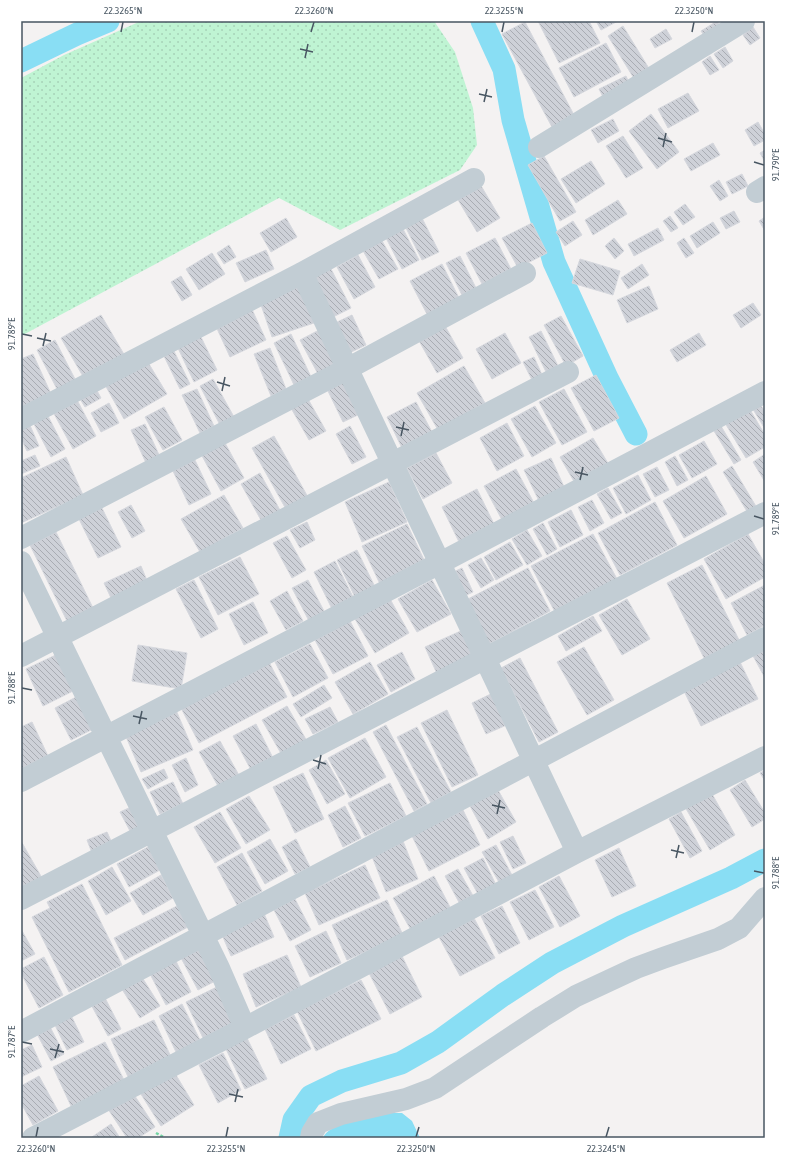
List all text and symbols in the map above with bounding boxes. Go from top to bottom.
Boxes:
text: 22.3265°N [104,5,142,16]
text: 22.3260°N [295,5,333,16]
text: 22.3255°N [485,5,523,16]
text: 22.3250°N [675,5,713,16]
text: 91.790°E [770,148,781,181]
text: 91.789°E [6,317,17,350]
text: 91.789°E [770,502,781,535]
text: 91.788°E [6,671,17,704]
text: 91.788°E [770,856,781,889]
text: 91.787°E [6,1025,17,1058]
text: 22.3260°N [17,1143,55,1154]
text: 22.3255°N [207,1143,245,1154]
text: 22.3250°N [397,1143,435,1154]
text: 22.3245°N [587,1143,625,1154]

